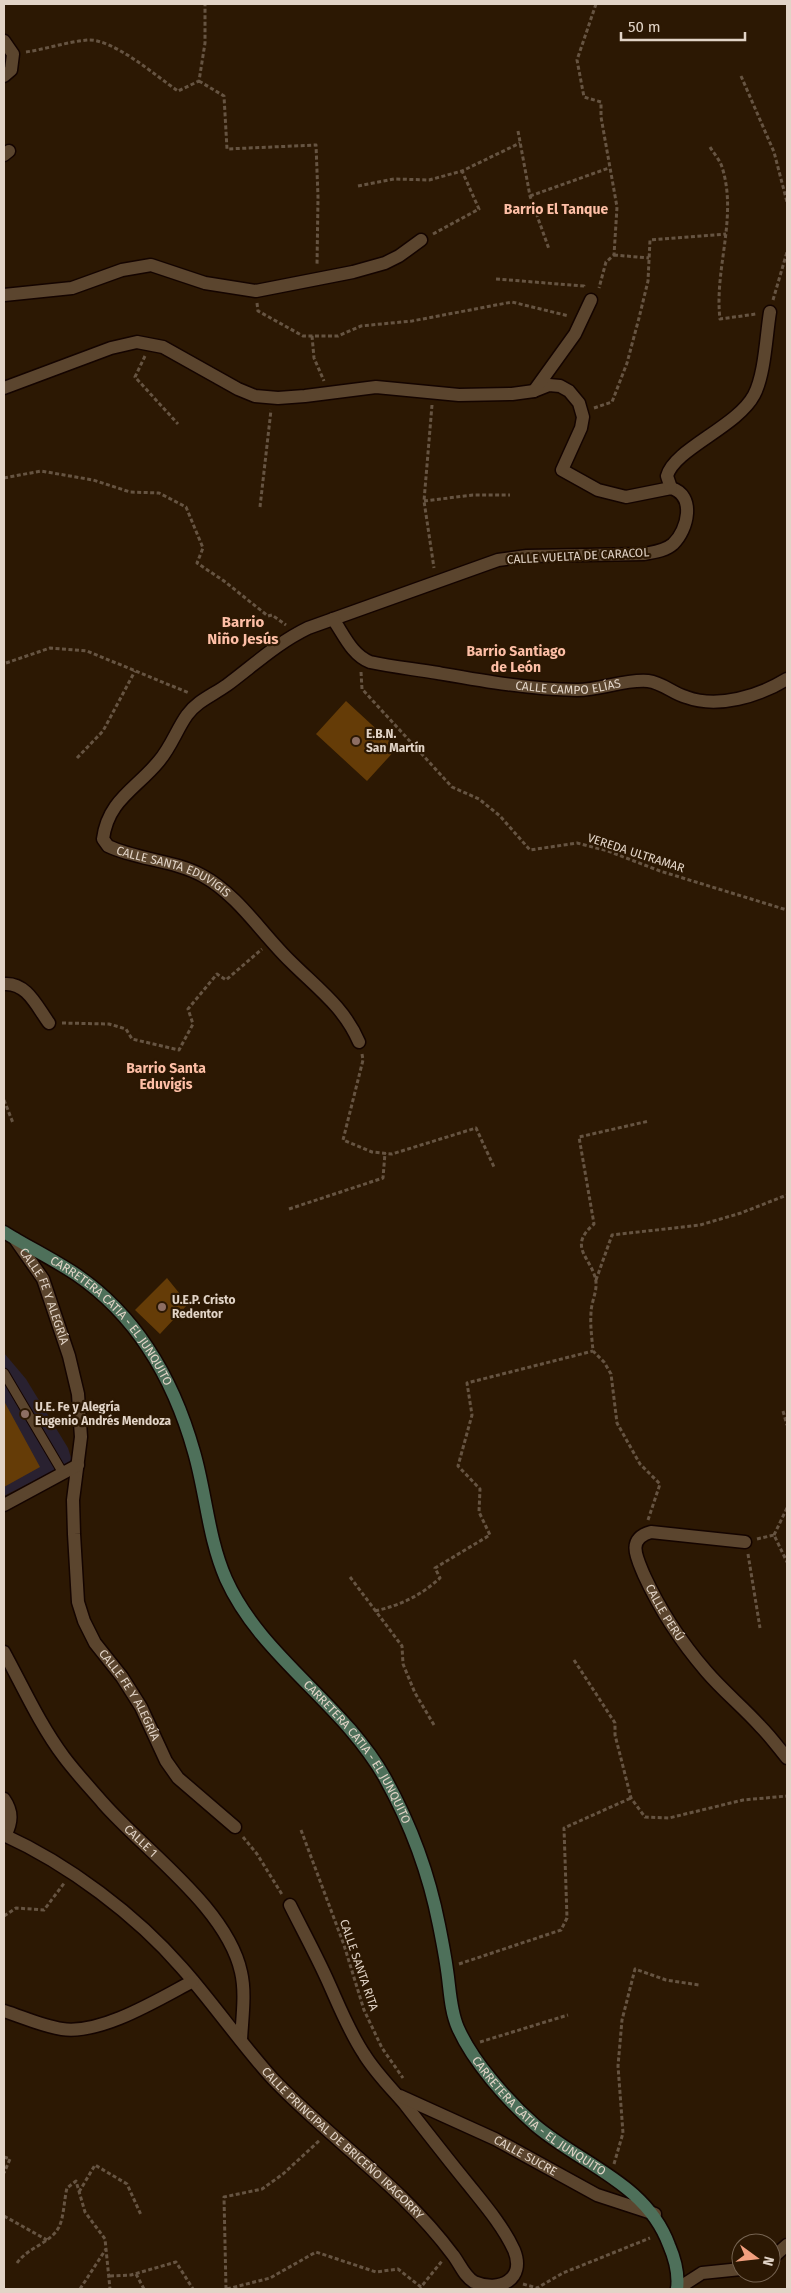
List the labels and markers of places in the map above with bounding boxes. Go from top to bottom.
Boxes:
place label: E.B.N. San Martín [366,727,425,755]
marker: E.B.N. San Martín [350,735,362,747]
place label: U.E.P. Cristo Redentor [172,1293,235,1321]
marker: U.E.P. Cristo Redentor [156,1301,168,1313]
place label: U.E. Fe y Alegría Eugenio Andrés Mendoza [35,1400,171,1428]
marker: U.E. Fe y Alegría Eugenio Andrés Mendoza [19,1408,31,1420]

